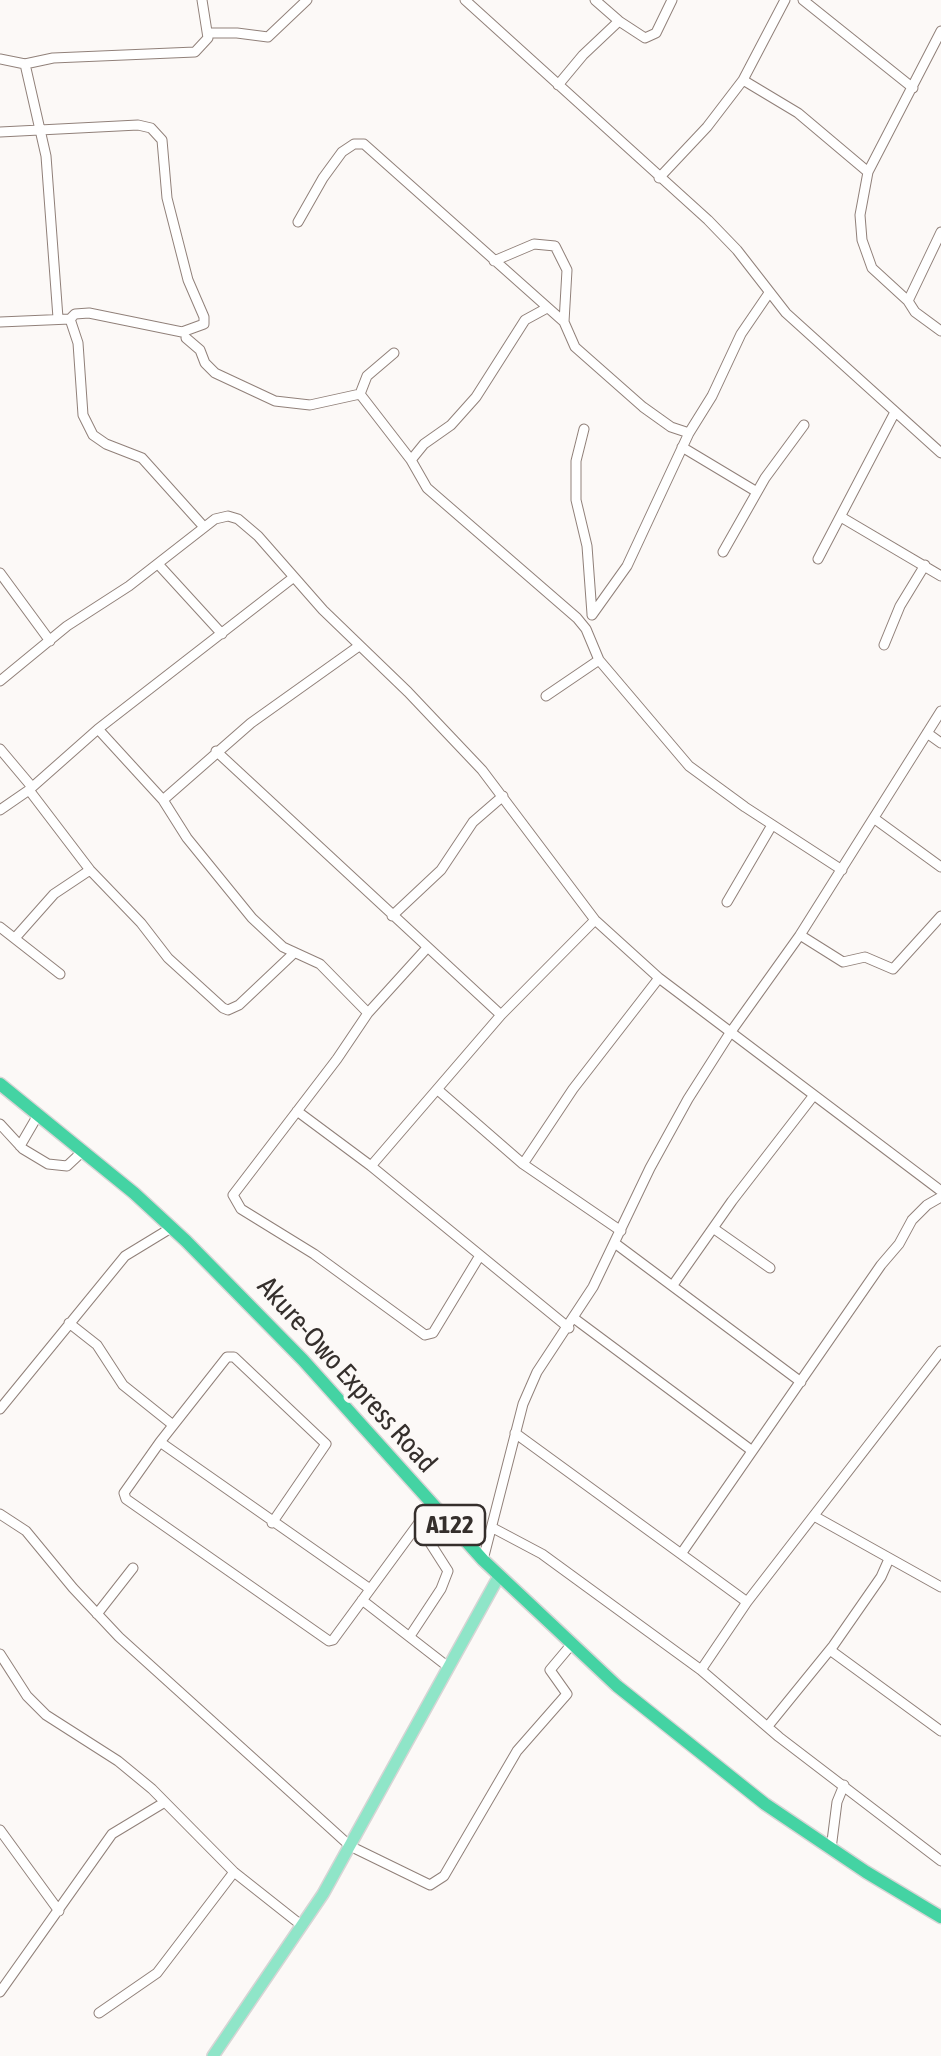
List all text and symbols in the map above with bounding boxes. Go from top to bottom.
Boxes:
street label: Akure-Owo Express Road [250,1270,444,1480]
road number: A122 [415,1505,485,1545]

